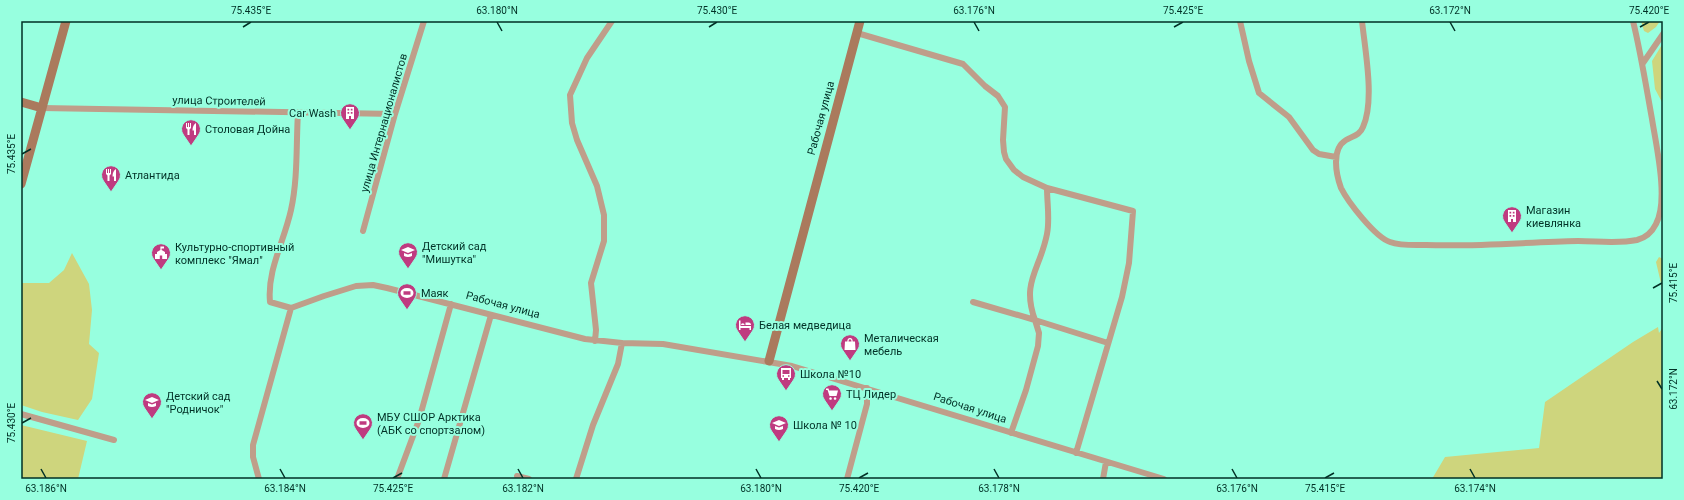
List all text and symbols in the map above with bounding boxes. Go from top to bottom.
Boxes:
text: 75.435°E [231,5,271,16]
text: 63.180°N [476,5,518,16]
text: 75.430°E [697,5,737,16]
text: 63.176°N [953,5,995,16]
text: 75.425°E [1163,5,1203,16]
text: 63.172°N [1429,5,1471,16]
text: 75.420°E [1629,5,1669,16]
street label: улица Интернационалистов [358,52,410,194]
street label: Рабочая улица [805,80,837,156]
street label: улица Строителей [172,94,266,108]
building icon: Car Wash [339,102,361,130]
place label: Car Wash [289,107,336,120]
restaurant icon: Столовая Дойна [180,118,202,146]
place label: Столовая Дойна [205,123,290,136]
text: 75.435°E [6,134,17,174]
restaurant icon: Атлантида [100,164,122,192]
place label: Атлантида [125,169,180,182]
place label: Магазин киевлянка [1526,204,1581,230]
building icon: Магазин киевлянка [1501,205,1523,233]
place label: Детский сад "Мишутка" [422,240,487,266]
place label: Культурно-спортивный комплекс "Ямал" [175,241,294,267]
school or university icon: Детский сад "Мишутка" [397,241,419,269]
public building icon: Культурно-спортивный комплекс "Ямал" [150,242,172,270]
text: 75.415°E [1668,263,1679,303]
sports icon: Маяк [396,282,418,310]
place label: Маяк [421,287,449,300]
street label: Рабочая улица [465,289,541,321]
hotel icon: Белая медведица [734,314,756,342]
place label: Белая медведица [759,319,851,332]
place label: Металическая мебель [864,332,939,358]
shop icon: Металическая мебель [839,333,861,361]
bus stop icon: Школа №10 [775,363,797,391]
place label: Школа №10 [800,368,861,381]
text: 63.172°N [1668,368,1679,410]
supermarket icon: ТЦ Лидер [821,383,843,411]
place label: ТЦ Лидер [846,388,896,401]
place label: Детский сад "Родничок" [166,390,231,416]
street label: Рабочая улица [932,390,1008,426]
school or university icon: Детский сад "Родничок" [141,391,163,419]
text: 75.430°E [6,403,17,443]
place label: МБУ СШОР Арктика (АБК со спортзалом) [377,411,485,437]
sports icon: МБУ СШОР Арктика (АБК со спортзалом) [352,412,374,440]
school or university icon: Школа № 10 [768,414,790,442]
place label: Школа № 10 [793,419,857,432]
text: 63.186°N [25,483,67,494]
text: 63.184°N [264,483,306,494]
text: 75.425°E [373,483,413,494]
text: 63.182°N [502,483,544,494]
text: 63.180°N [740,483,782,494]
text: 75.420°E [839,483,879,494]
text: 63.178°N [978,483,1020,494]
text: 63.176°N [1216,483,1258,494]
text: 75.415°E [1305,483,1345,494]
text: 63.174°N [1454,483,1496,494]

